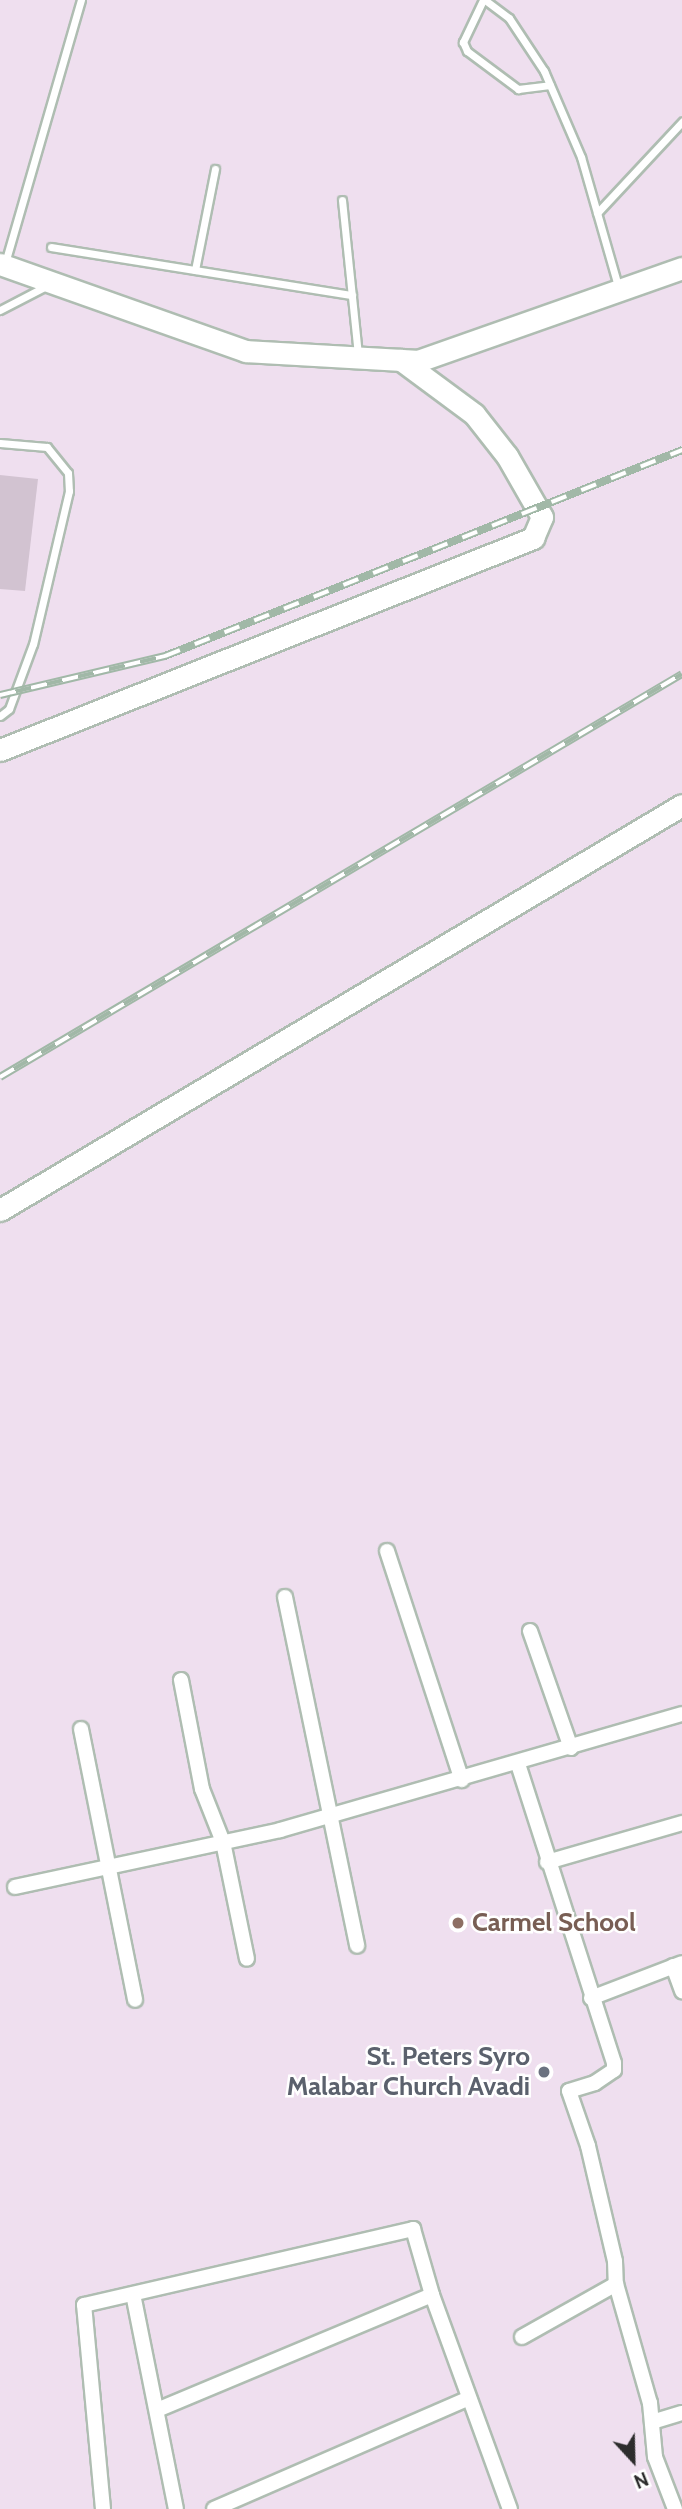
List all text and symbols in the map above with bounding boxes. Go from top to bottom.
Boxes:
place label: Carmel School [472,1907,636,1939]
marker: Carmel School [450,1915,466,1931]
place label: St. Peters Syro Malabar Church Avadi [287,2041,530,2102]
marker: St. Peters Syro Malabar Church Avadi [536,2064,552,2080]
north arrow [598,2425,668,2495]
text: N [631,2467,652,2493]

